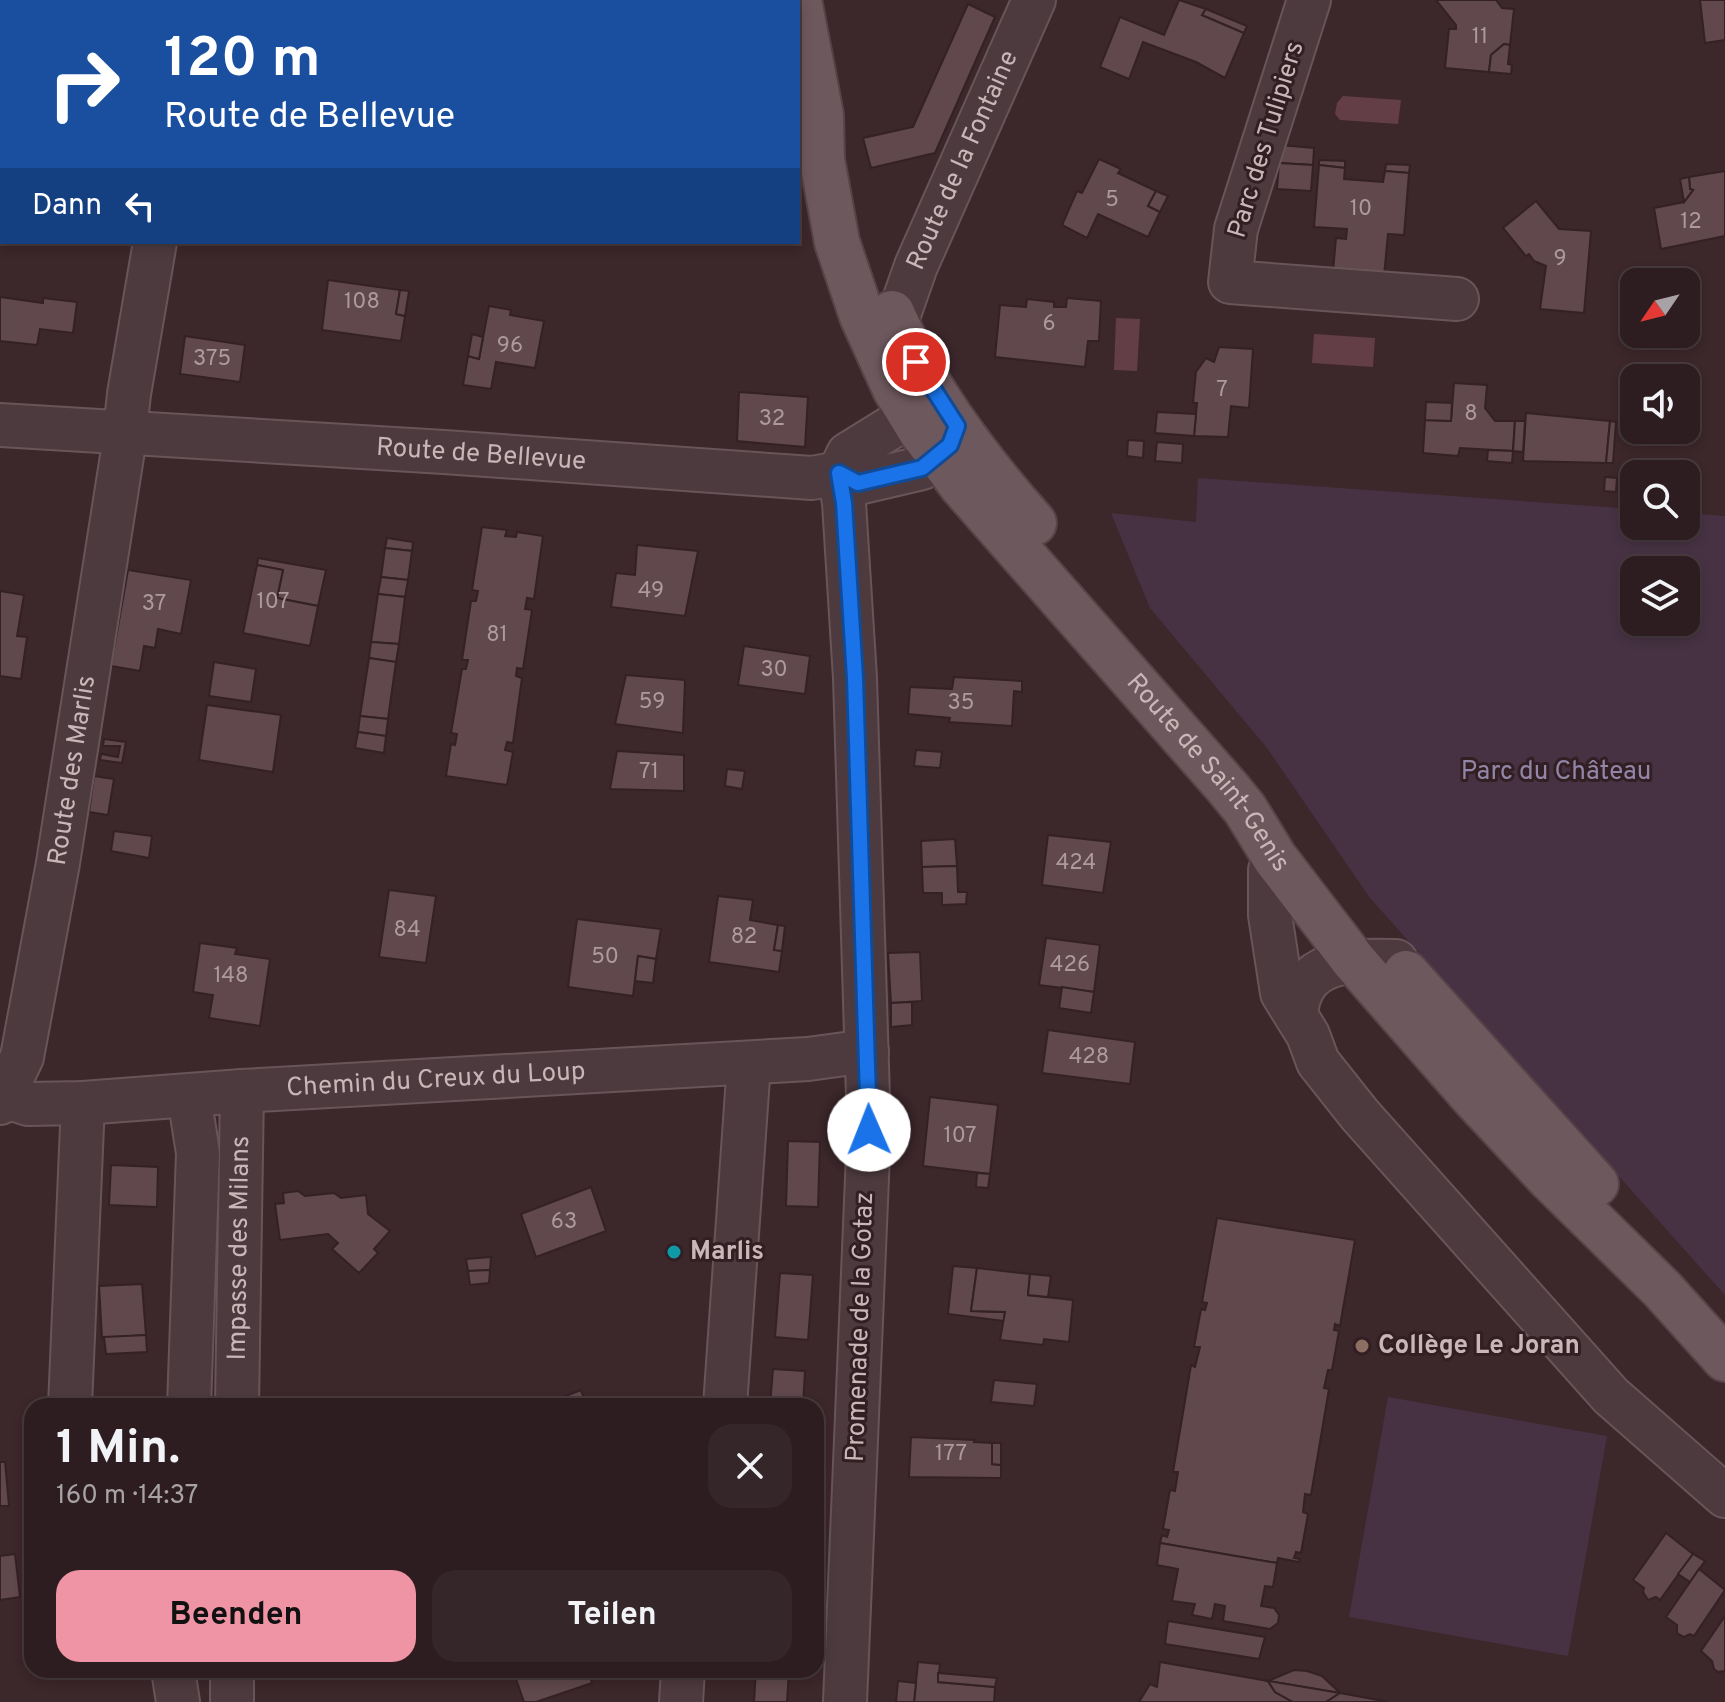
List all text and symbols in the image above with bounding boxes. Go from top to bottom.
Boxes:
house number: 11 [1472,24,1488,51]
text: 120 m [164,26,321,96]
icon: right [32,32,136,136]
street label: Parc des Tulipiers [1221,38,1313,242]
street label: Route de la Fontaine [900,45,1026,275]
text: Route de Bellevue [164,95,455,141]
icon: left [118,184,162,228]
house number: 5 [1105,187,1119,214]
text: Dann [32,188,102,225]
house number: 10 [1350,196,1372,223]
house number: 12 [1680,209,1702,236]
house number: 9 [1553,246,1567,273]
north arrow [1620,268,1700,348]
map controls [1620,268,1700,636]
house number: 108 [344,289,380,316]
house number: 6 [1042,311,1056,338]
pin [882,328,950,396]
house number: 96 [497,333,523,360]
icon: arrive [894,340,938,384]
house number: 375 [193,346,231,373]
button: sound [1620,364,1700,444]
house number: 7 [1216,377,1228,404]
house number: 8 [1464,401,1478,428]
house number: 32 [759,406,785,433]
street label: Route de Bellevue [375,431,587,478]
button: search [1620,460,1700,540]
button: layers [1620,556,1700,636]
house number: 49 [638,578,664,605]
house number: 107 [256,589,290,616]
house number: 37 [142,591,166,618]
house number: 81 [486,622,508,649]
house number: 30 [760,657,788,684]
street label: Route de Saint-Genis [1119,667,1297,879]
street label: Route des Marlis [41,673,104,868]
house number: 59 [639,689,665,716]
house number: 35 [948,690,974,717]
park label: Parc du Château [1461,756,1651,789]
house number: 71 [639,759,659,786]
house number: 424 [1056,850,1096,877]
house number: 84 [393,917,421,944]
house number: 82 [731,924,757,951]
house number: 50 [591,944,619,971]
house number: 426 [1050,952,1090,979]
house number: 148 [214,963,248,990]
house number: 428 [1069,1044,1109,1071]
street label: Chemin du Creux du Loup [285,1055,586,1105]
position arrow [827,1088,911,1172]
house number: 107 [943,1123,977,1150]
street label: Impasse des Milans [221,1135,258,1361]
street label: Promenade de la Gotaz [840,1191,882,1463]
house number: 63 [551,1209,577,1236]
place label: Marlis [690,1236,764,1269]
marker: Marlis [665,1243,683,1261]
place label: Collège Le Joran [1378,1330,1580,1363]
marker: Collège Le Joran [1353,1337,1371,1355]
text: 1 Min. [56,1420,180,1480]
button: close [708,1424,792,1508]
house number: 177 [935,1441,967,1468]
text: 160 m · 14:37 [56,1480,198,1513]
button: Beenden [56,1570,416,1662]
button: Teilen [432,1570,792,1662]

